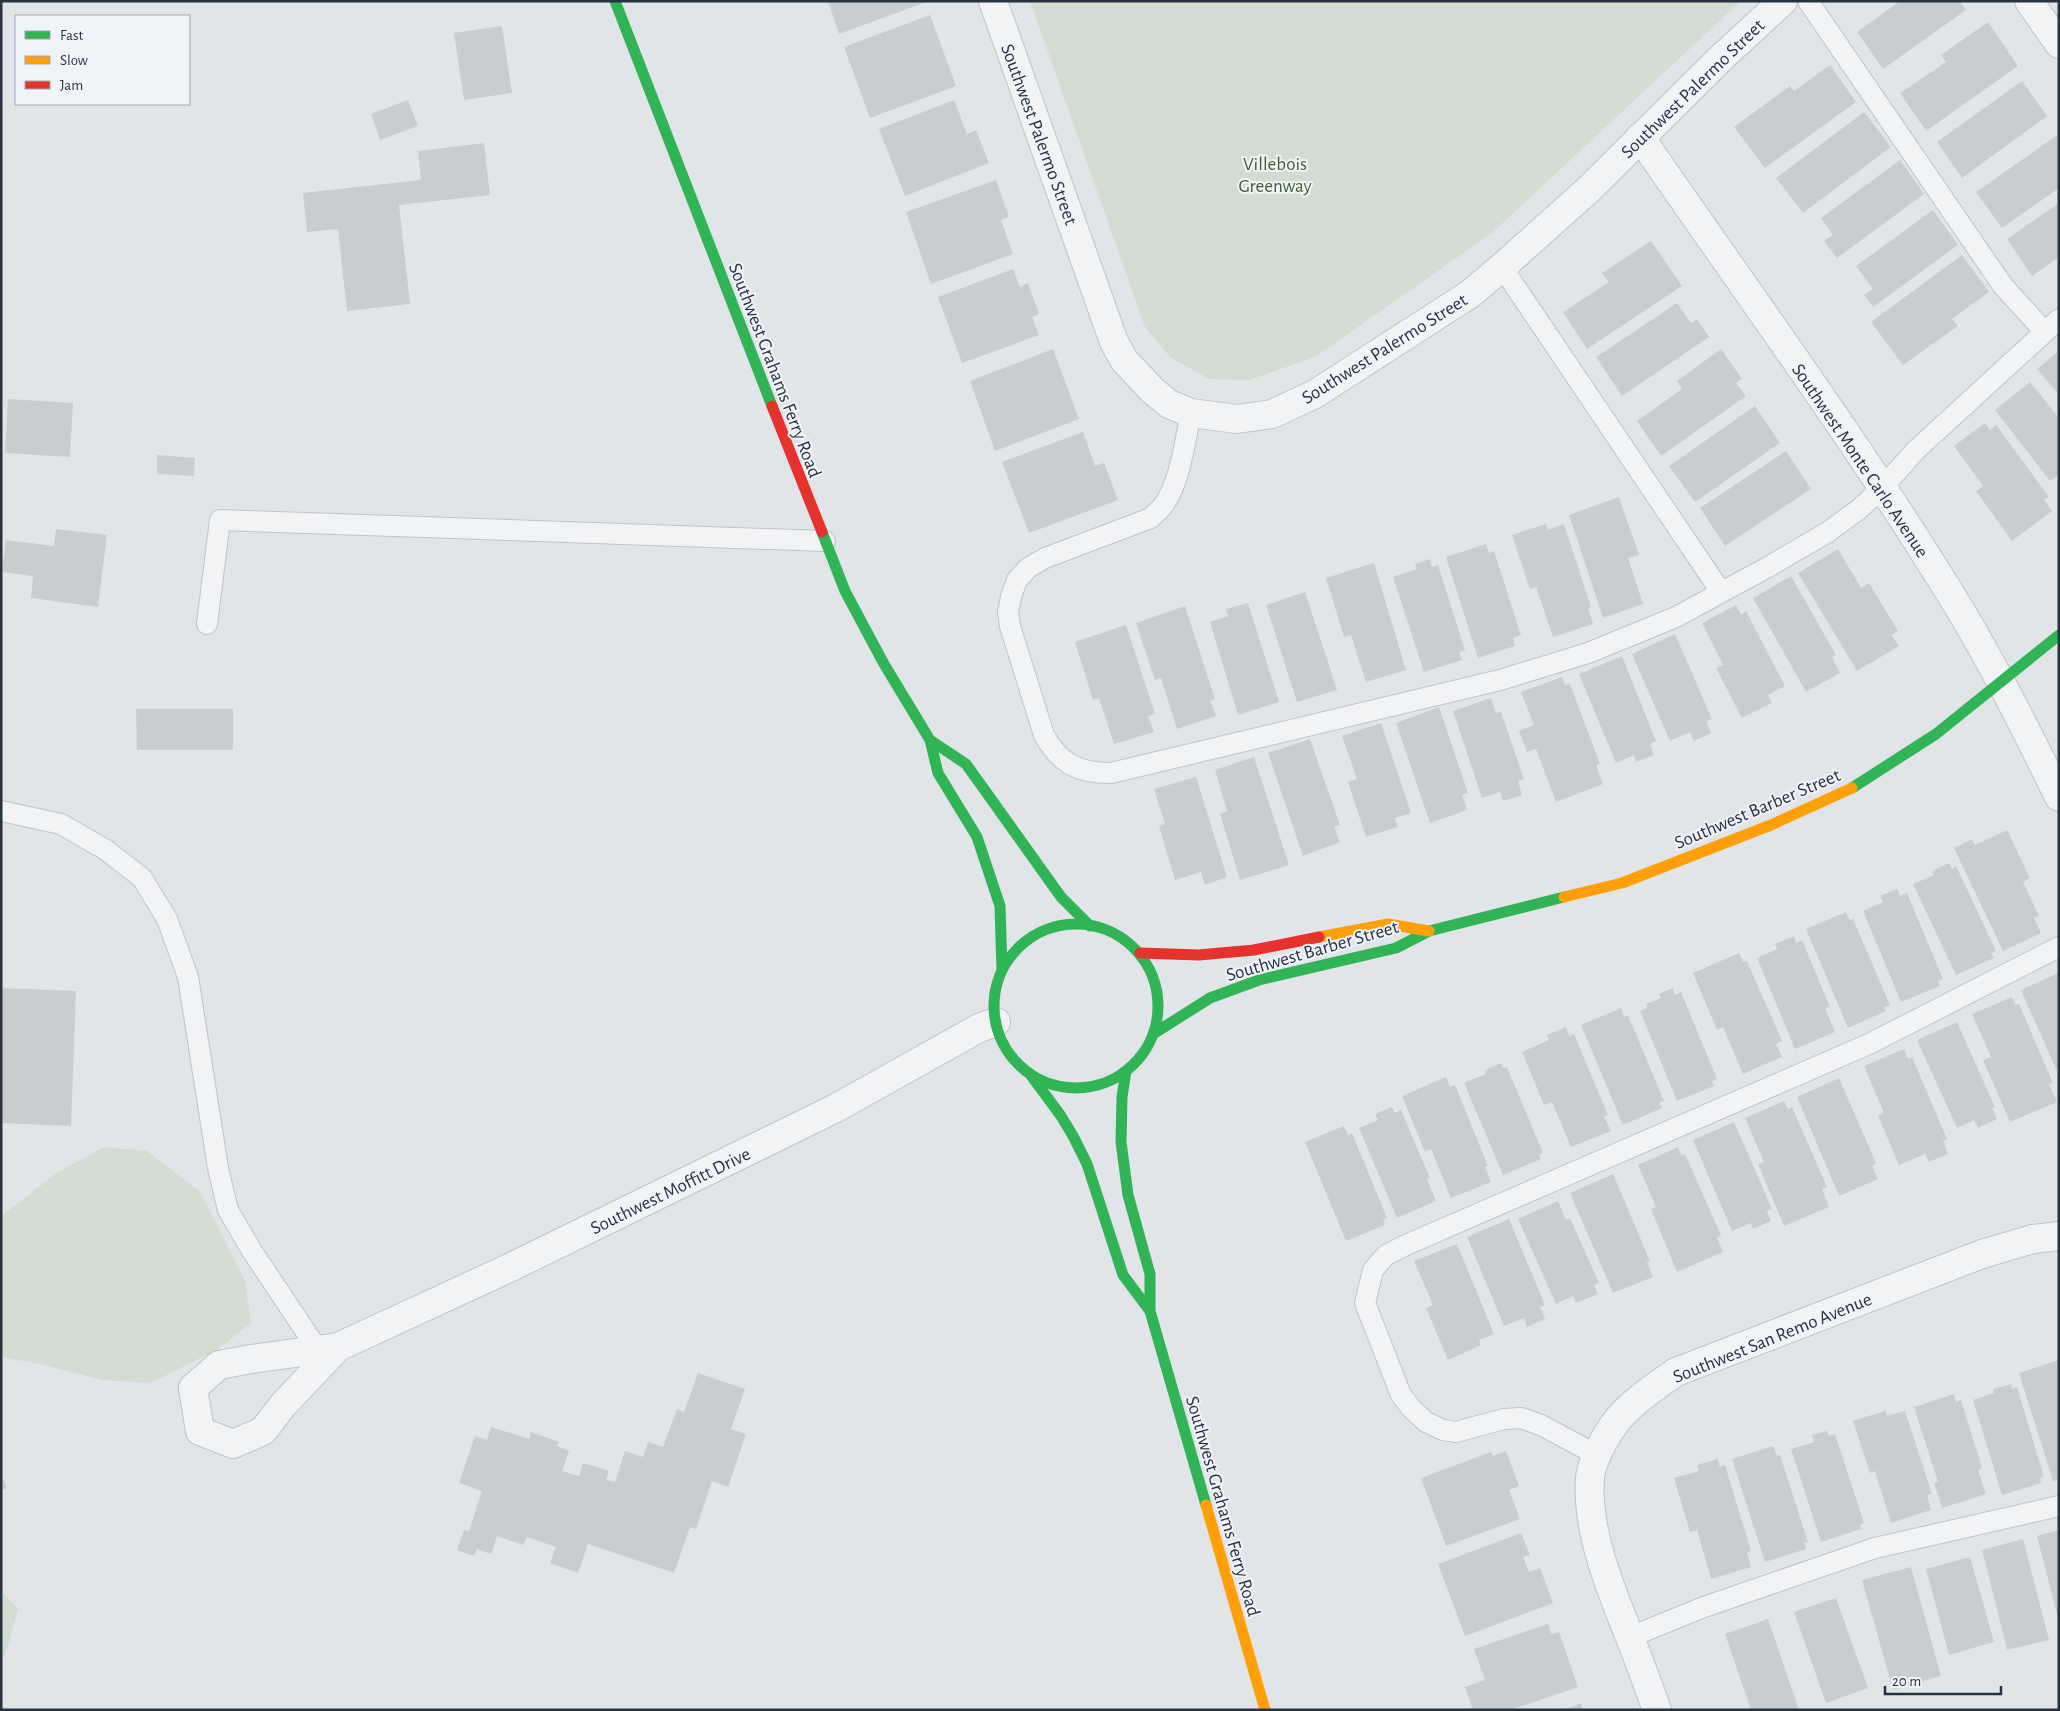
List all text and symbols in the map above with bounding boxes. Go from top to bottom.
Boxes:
legend [15,15,190,105]
street label: Southwest Palermo Street [1618,16,1768,162]
text: Fast [60,28,84,43]
street label: Southwest Palermo Street [997,42,1080,227]
text: Slow [60,53,88,68]
text: Jam [60,78,83,93]
park label: Villebois Greenway [1238,155,1312,196]
street label: Southwest Grahams Ferry Road [725,261,824,481]
street label: Southwest Palermo Street [1299,291,1471,408]
street label: Southwest Monte Carlo Avenue [1788,361,1932,561]
street label: Southwest Barber Street [1672,766,1843,853]
street label: Southwest Barber Street [1224,918,1401,985]
street label: Southwest Moffitt Drive [588,1144,754,1238]
street label: Southwest San Remo Avenue [1670,1290,1875,1387]
street label: Southwest Grahams Ferry Road [1182,1394,1263,1619]
scale bar [1885,1664,2001,1696]
text: 20 m [1892,1674,1921,1689]

